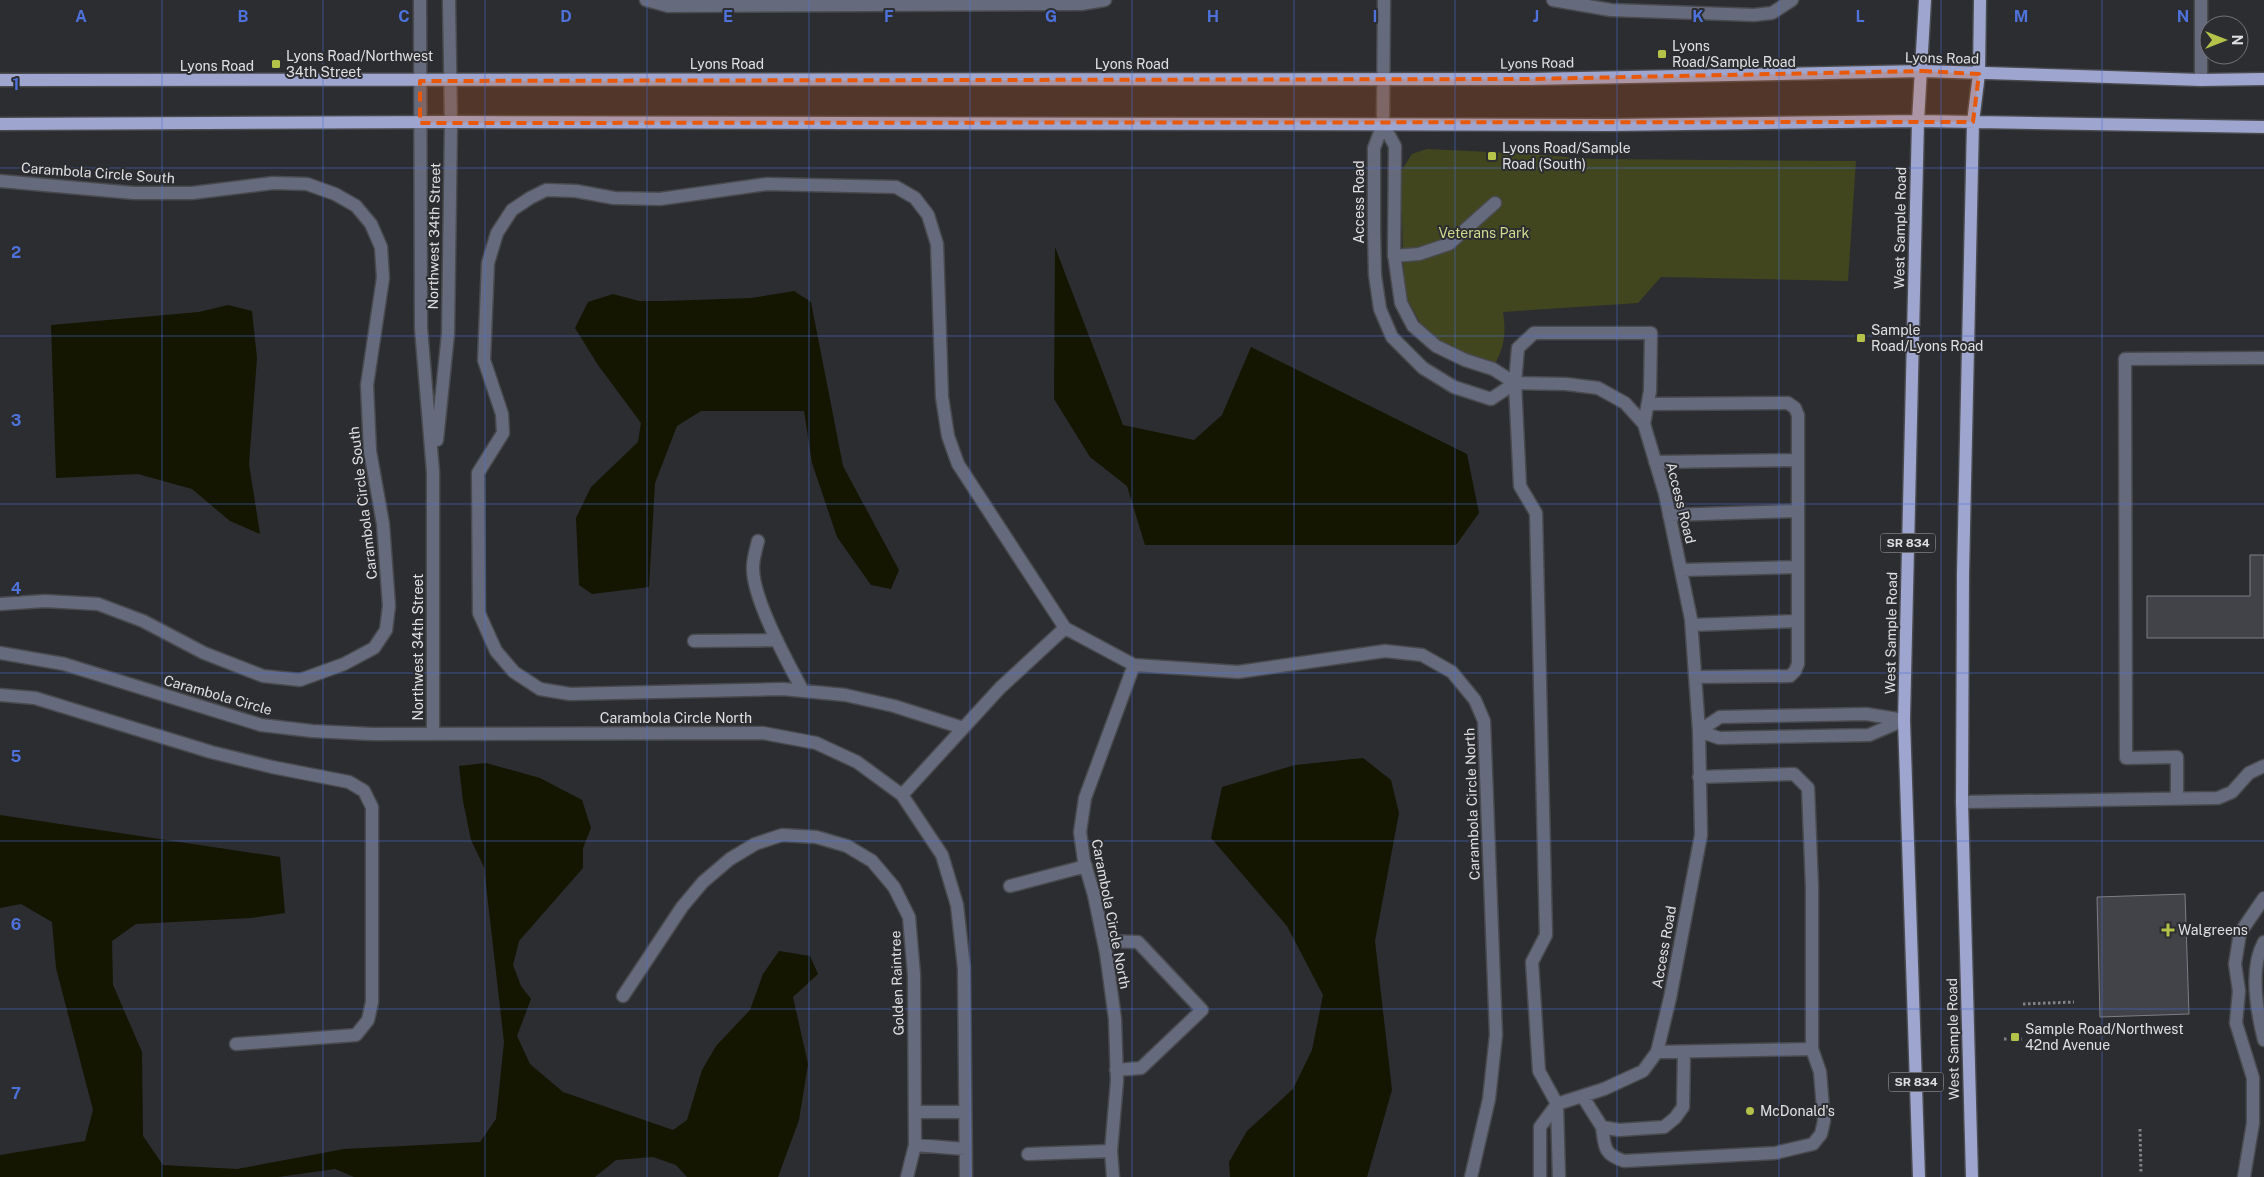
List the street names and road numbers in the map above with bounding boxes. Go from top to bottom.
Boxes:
street label: Lyons Road [1905,49,1979,67]
street label: Lyons Road [1500,54,1574,72]
street label: Lyons Road [690,56,764,72]
street label: Lyons Road [1095,56,1169,72]
street label: Lyons Road [180,58,254,74]
street label: Carambola Circle South [21,160,175,186]
street label: Access Road [1351,160,1367,244]
street label: Northwest 34th Street [425,162,443,310]
street label: West Sample Road [1891,167,1909,289]
street label: Carambola Circle South [346,426,380,580]
street label: Access Road [1663,461,1699,545]
road number: SR 834 [1880,534,1936,552]
street label: West Sample Road [1882,572,1900,694]
street label: Northwest 34th Street [410,574,426,720]
street label: Carambola Circle [162,672,274,718]
street label: Carambola Circle North [600,710,752,726]
street label: Carambola Circle North [1461,728,1483,880]
street label: Carambola Circle North [1089,838,1133,990]
street label: Access Road [1649,905,1679,989]
street label: Golden Raintree [887,930,907,1036]
street label: West Sample Road [1944,978,1962,1100]
road number: SR 834 [1888,1072,1944,1092]

